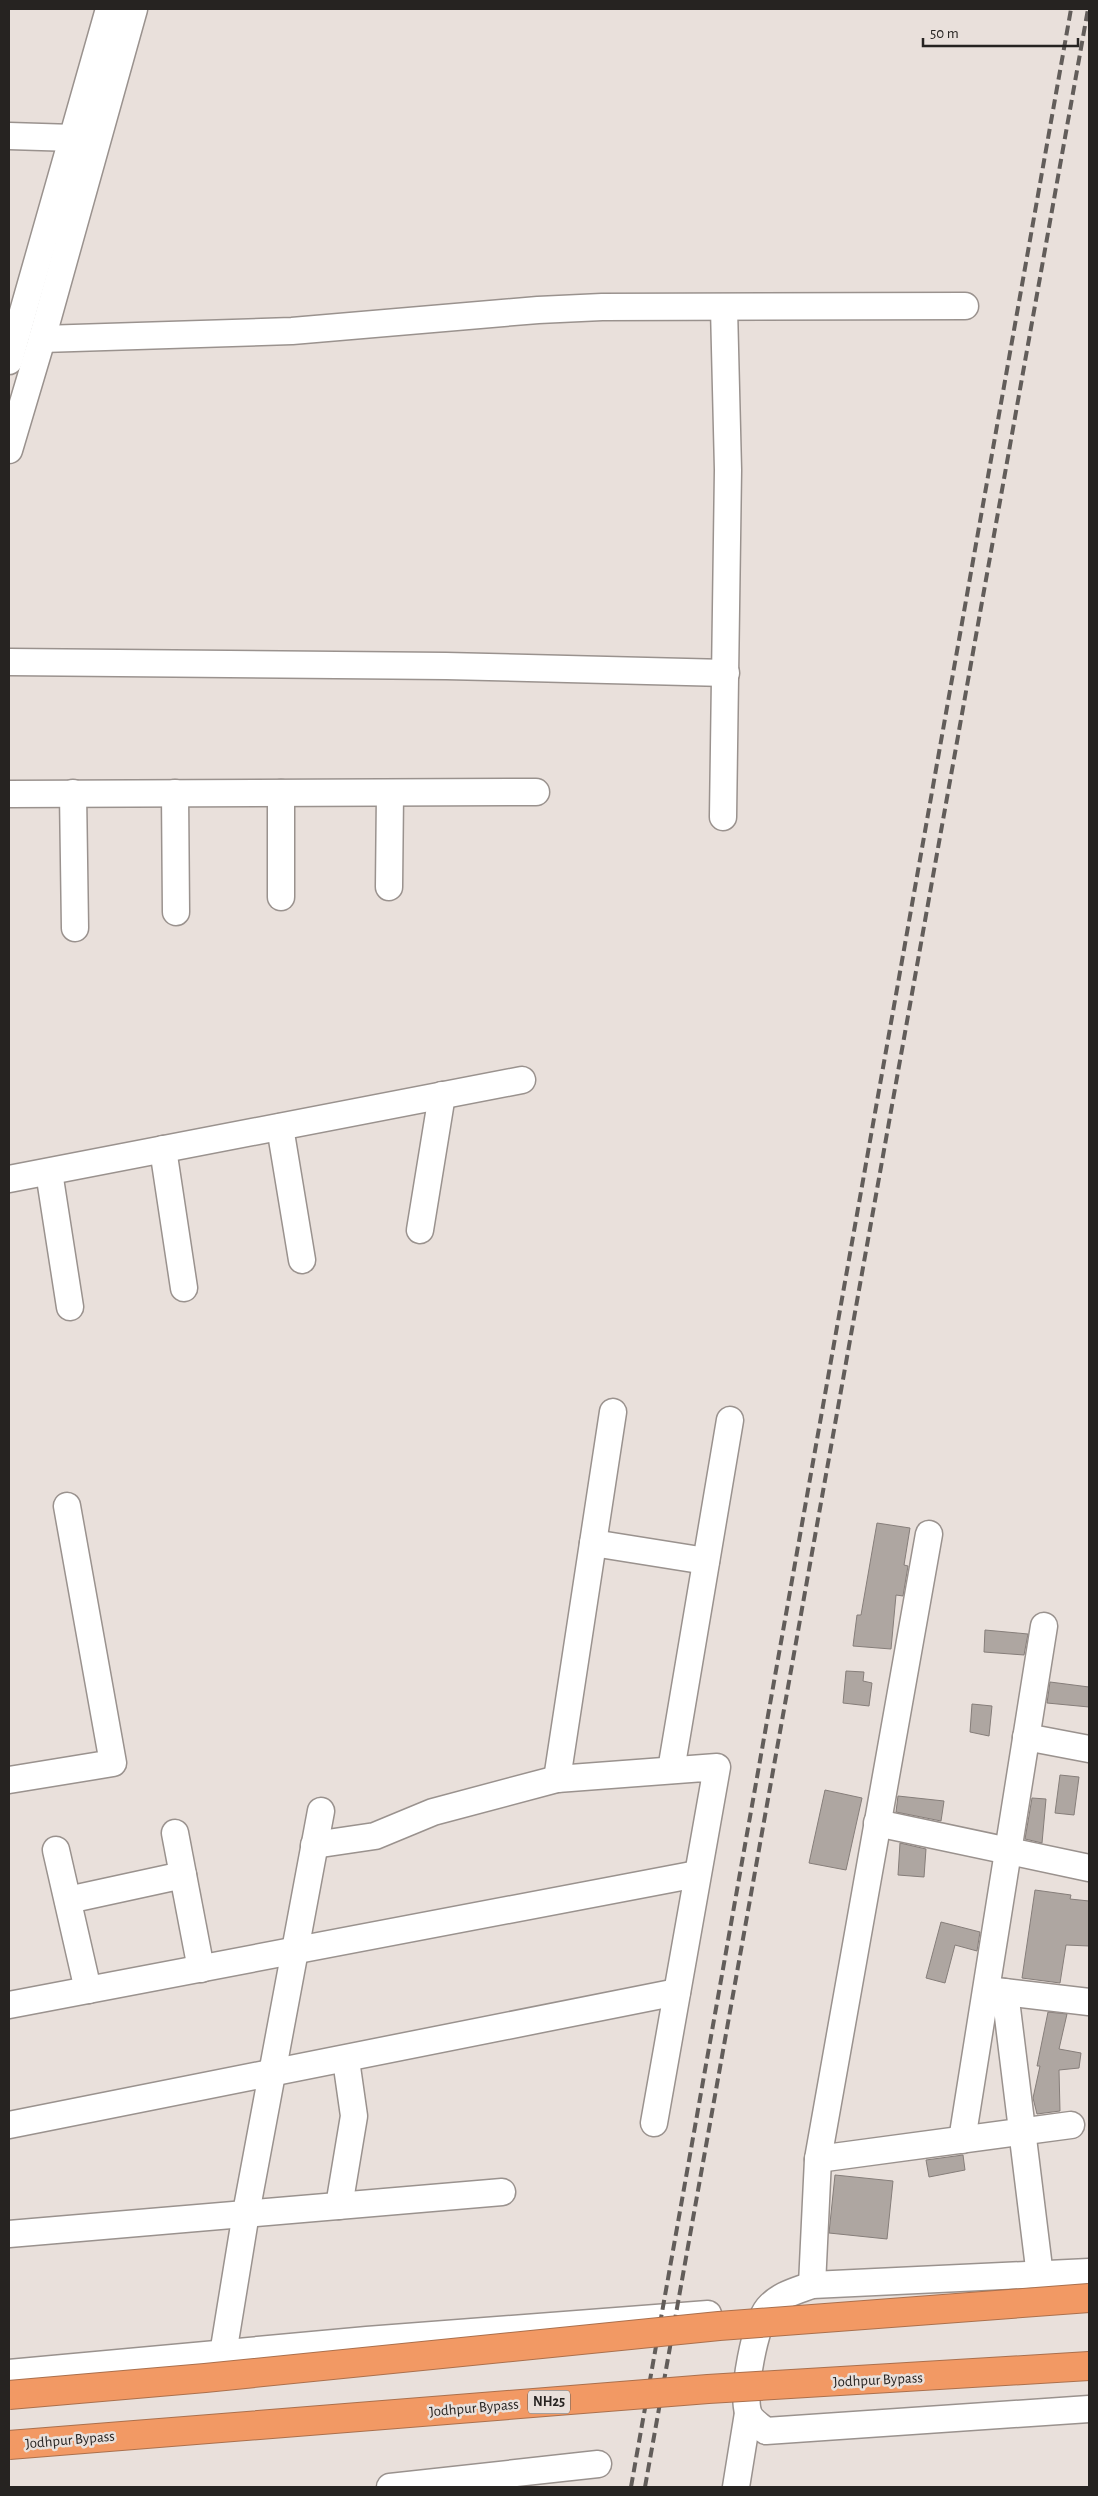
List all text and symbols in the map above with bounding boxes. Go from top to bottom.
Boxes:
scale bar [923,15,1078,47]
text: 50 m [930,26,959,41]
street label: Jodhpur Bypass [833,2370,923,2390]
road number: NH25 [528,2390,570,2414]
street label: Jodhpur Bypass [429,2397,519,2419]
street label: Jodhpur Bypass [25,2429,115,2451]

